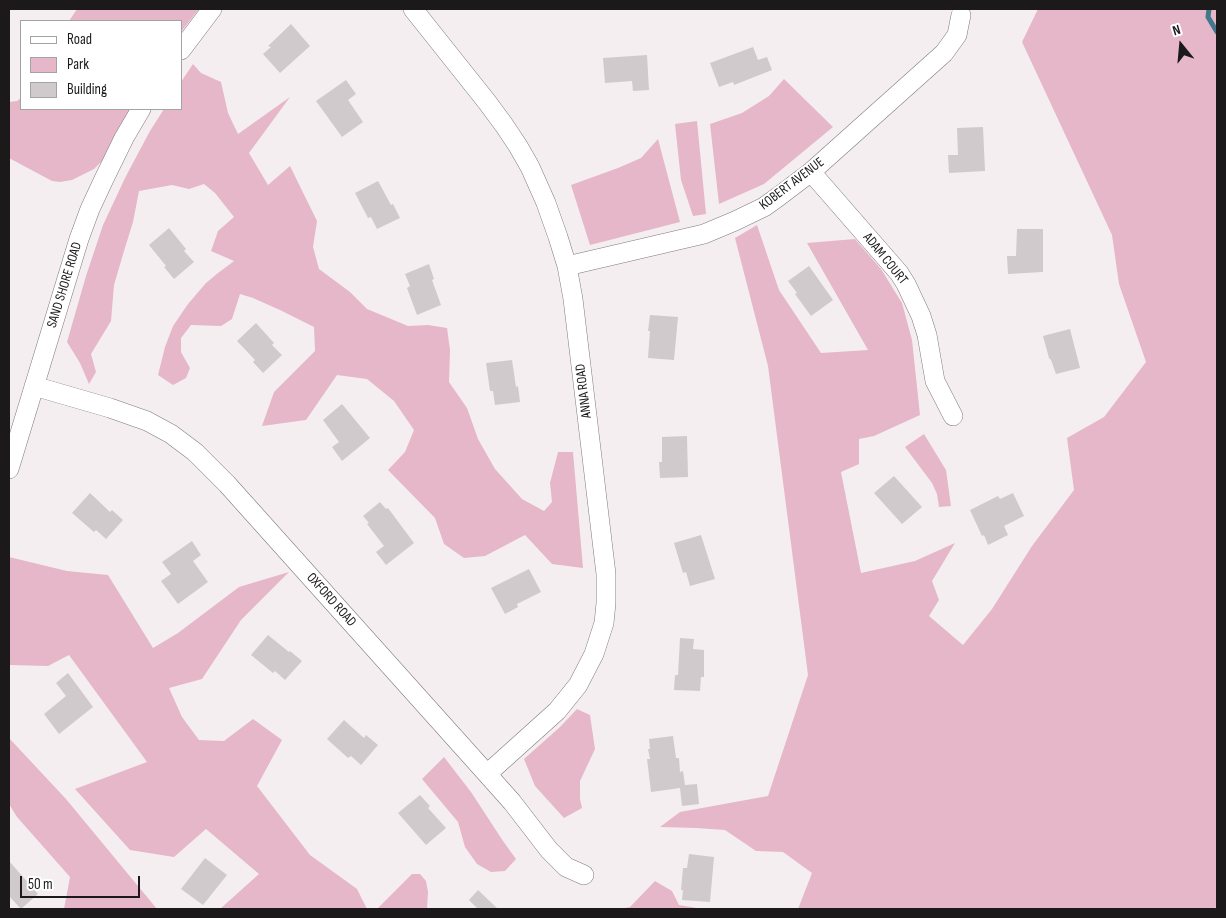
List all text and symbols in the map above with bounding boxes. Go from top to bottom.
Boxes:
legend [20,20,182,110]
north arrow [1156,20,1206,70]
text: N [1170,21,1183,39]
text: Road [67,30,92,49]
text: Park [67,55,89,74]
text: Building [67,80,107,99]
street label: KOBERT AVENUE [756,154,828,214]
street label: ADAM COURT [859,230,911,288]
street label: SAND SHORE ROAD [44,240,86,330]
street label: ANNA ROAD [572,363,596,419]
street label: OXFORD ROAD [303,570,359,630]
scale bar [22,866,142,898]
text: 50 m [28,875,53,894]

